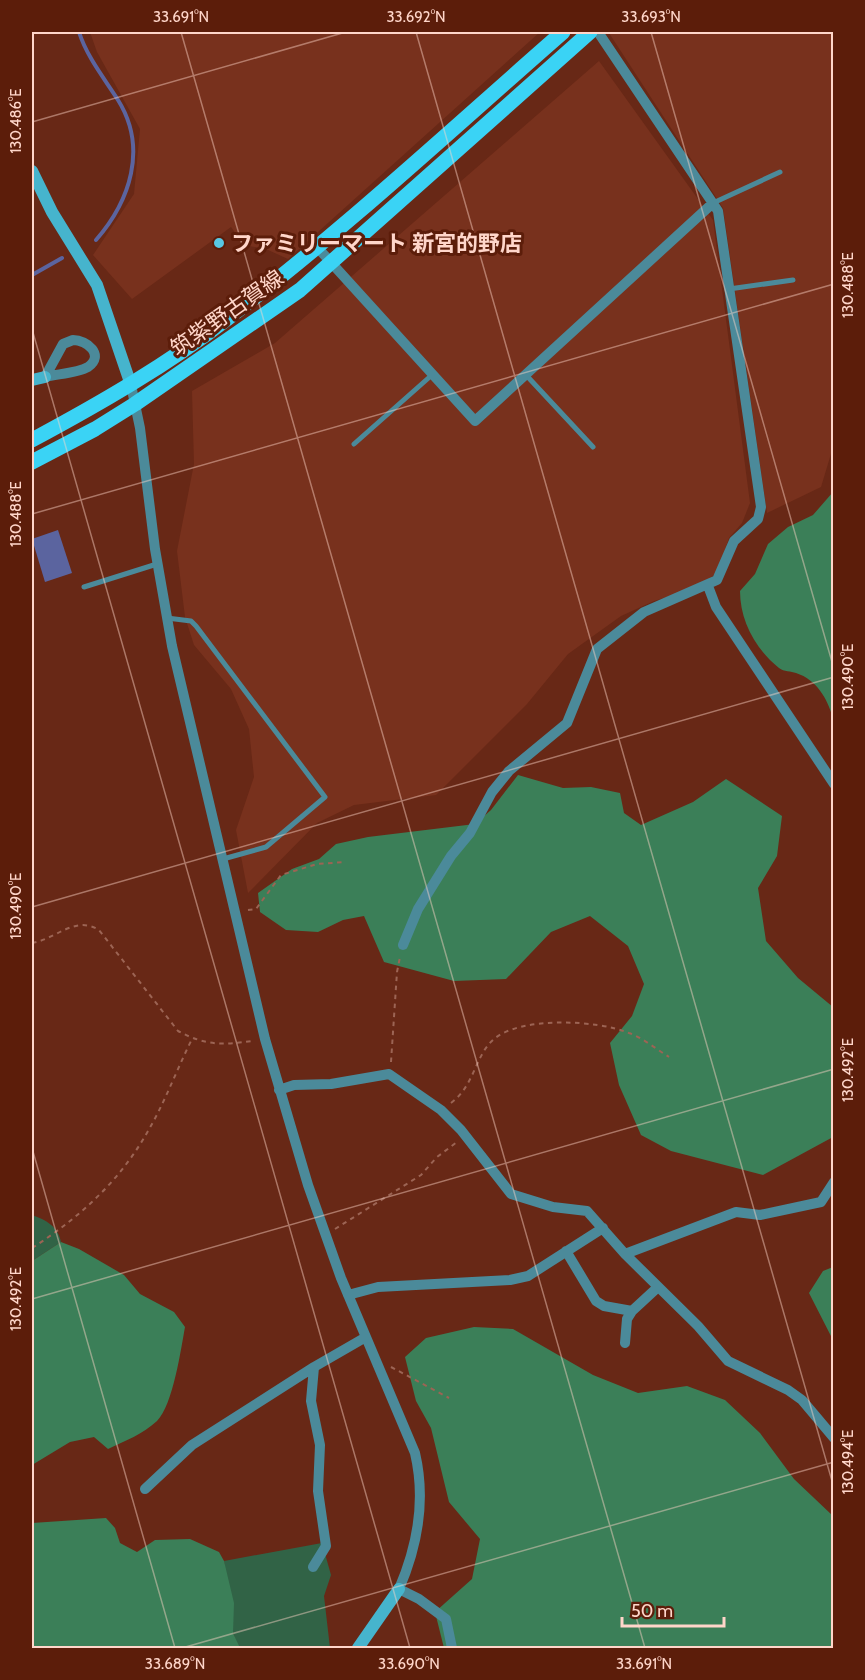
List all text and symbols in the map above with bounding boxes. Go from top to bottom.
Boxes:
text: 33.691°N [153,8,209,26]
text: 33.692°N [386,8,446,26]
text: 33.693°N [621,8,681,26]
text: 130.486°E [7,88,25,154]
place label: ファミリーマート 新宮的野店 [231,230,522,257]
marker: ファミリーマート 新宮的野店 [212,236,226,250]
text: 130.488°E [839,252,857,318]
street label: 筑紫野古賀線 [165,264,289,362]
text: 130.488°E [7,481,25,547]
text: 130.490°E [839,644,857,710]
text: 130.490°E [7,873,25,939]
text: 130.492°E [839,1038,857,1102]
text: 130.492°E [7,1267,25,1331]
text: 130.494°E [839,1430,857,1494]
scale bar [622,1590,724,1628]
text: 50 m [631,1600,673,1622]
text: 33.689°N [145,1655,205,1673]
text: 33.690°N [378,1655,440,1673]
text: 33.691°N [616,1655,672,1673]

